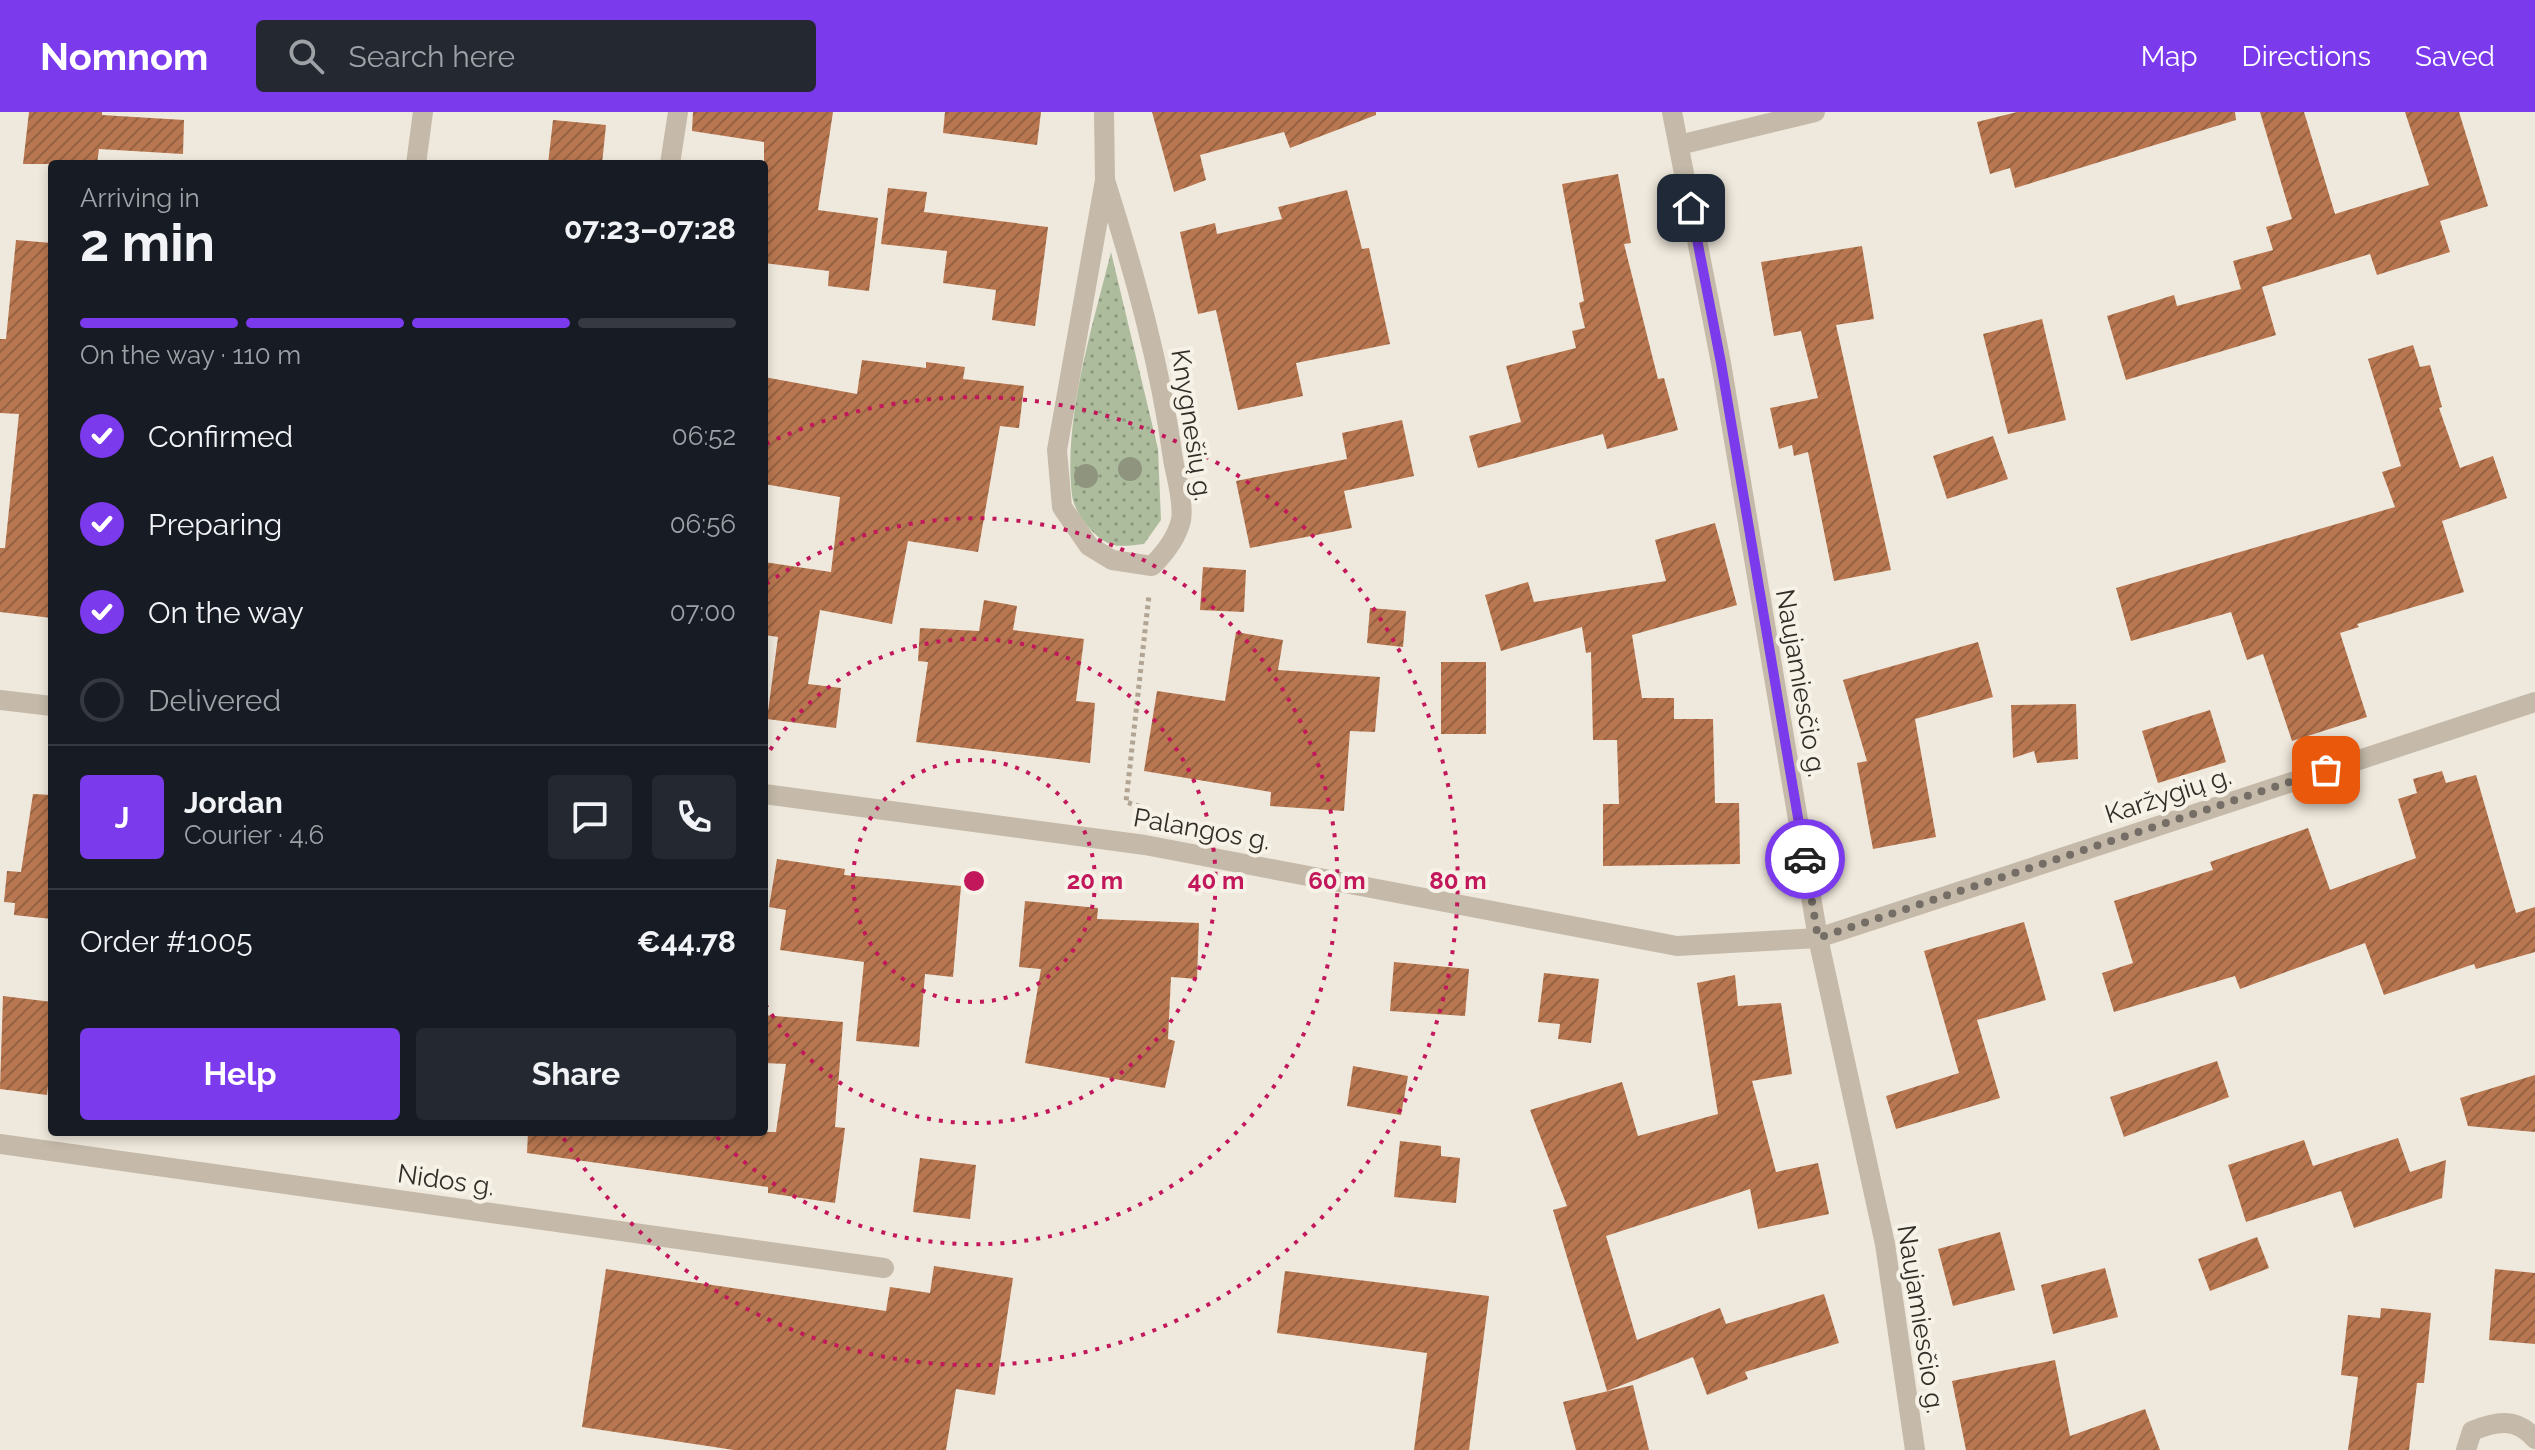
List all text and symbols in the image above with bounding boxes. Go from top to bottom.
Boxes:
search box [256,20,816,92]
text: Nomnom [40,34,208,79]
icon: search [284,34,328,78]
text: Search here [348,39,515,74]
text: Map [2141,40,2198,73]
text: Directions [2242,40,2371,73]
text: Saved [2415,40,2495,73]
pin [1657,174,1725,242]
text: Arriving in [80,183,200,213]
icon: home [1669,186,1713,230]
text: 07:23–07:28 [564,211,736,246]
text: 2 min [80,212,215,273]
text: On the way · 110 m [80,340,301,370]
street label: Knygnešių g. [1165,347,1219,503]
icon: check [80,414,124,458]
text: Confirmed [148,419,293,454]
text: 06:52 [672,421,736,451]
icon: check [80,502,124,546]
text: Preparing [148,507,282,542]
text: 06:56 [670,509,736,539]
street label: Naujamiesčio g. [1770,587,1832,779]
icon: check [80,590,124,634]
text: On the way [148,595,304,630]
text: 07:00 [670,597,736,627]
text: Delivered [148,683,281,718]
pin [2292,736,2360,804]
icon: bag [2304,748,2348,792]
street label: Karžygių g. [2101,760,2235,830]
button: chat [548,775,632,859]
button: phone [652,775,736,859]
text: Jordan [184,785,283,820]
text: J [115,800,129,835]
street label: Palangos g. [1131,802,1273,856]
courier [1765,819,1845,899]
text: Courier · 4.6 [184,820,324,850]
icon: car [1783,837,1827,881]
text: 20 m [1067,866,1123,895]
text: 40 m [1188,866,1244,895]
text: 60 m [1308,866,1366,895]
text: 80 m [1429,866,1487,895]
centre of rings [960,867,988,895]
text: Order #1005 [80,924,253,959]
text: €44.78 [637,924,736,959]
button: Help [80,1028,400,1120]
button: Share [416,1028,736,1120]
street label: Nidos g. [396,1158,496,1202]
street label: Naujamiesčio g. [1891,1223,1951,1415]

